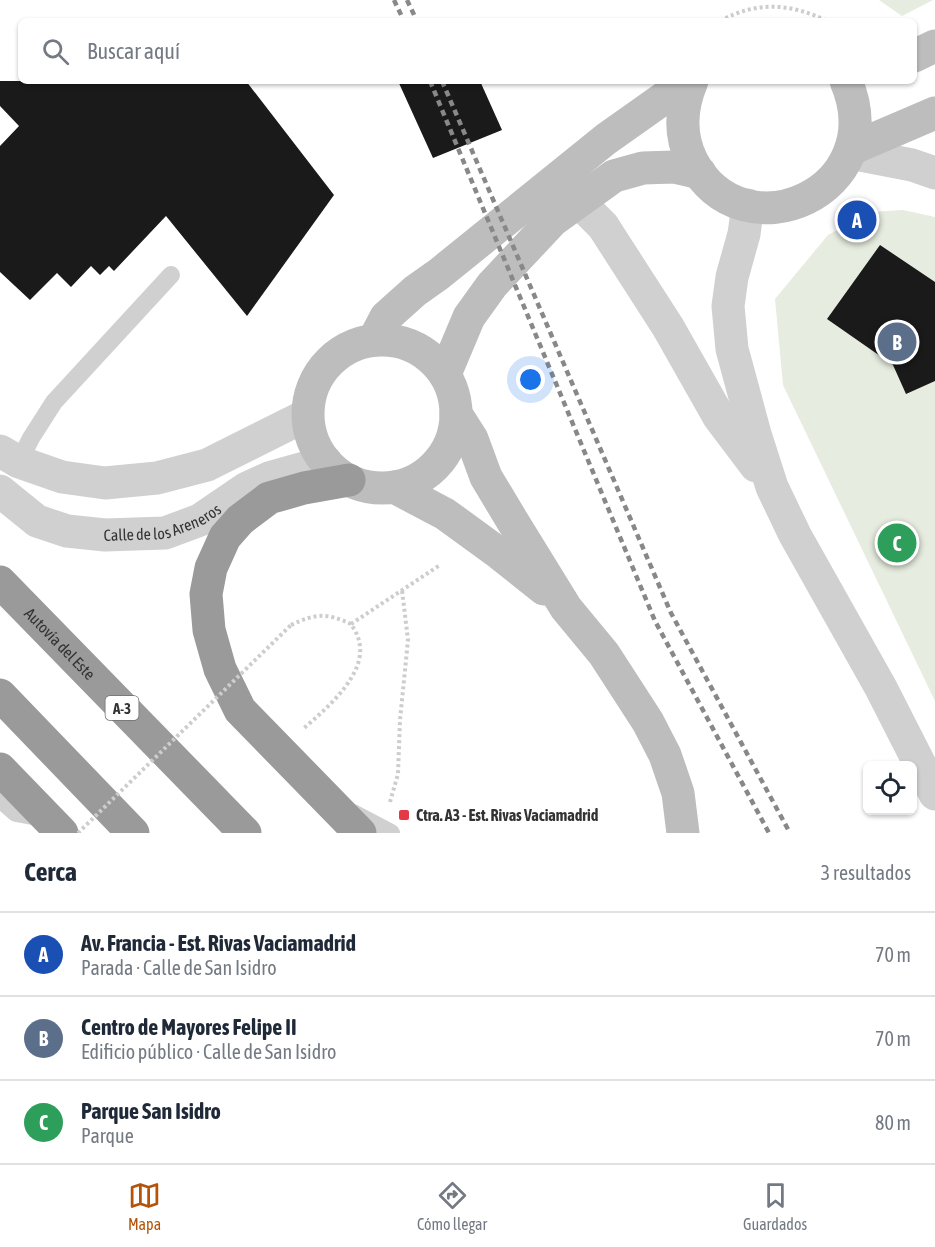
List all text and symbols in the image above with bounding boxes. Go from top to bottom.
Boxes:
search box [18,18,917,84]
icon: search [39,35,72,68]
text: Buscar aquí [87,38,180,64]
pin: A [838,198,876,242]
pin: B [878,320,916,364]
your location [516,365,545,394]
street label: Calle de los Areneros [103,499,224,544]
pin: C [878,520,916,566]
street label: Autovía del Este [21,604,99,683]
road number: A-3 [106,696,138,720]
map controls [863,761,917,815]
button: locate [863,761,917,815]
place label: Ctra. A3 - Est. Rivas Vaciamadrid [416,806,599,824]
marker: Ctra. A3 - Est. Rivas Vaciamadrid [397,808,411,822]
text: Cerca [24,857,77,887]
text: 3 resultados [821,861,911,884]
text: Av. Francia - Est. Rivas Vaciamadrid [81,930,356,956]
text: A [39,943,48,966]
text: 70 m [875,943,911,966]
text: Parada · Calle de San Isidro [81,956,277,979]
text: Centro de Mayores Felipe II [81,1014,297,1040]
text: B [39,1027,48,1050]
text: 70 m [875,1027,911,1050]
text: Edificio público · Calle de San Isidro [81,1040,336,1063]
text: Parque San Isidro [81,1098,221,1124]
text: C [39,1111,48,1134]
text: 80 m [875,1111,911,1134]
text: Parque [81,1124,134,1147]
tab: Mapa [128,1179,161,1233]
tab: Cómo llegar [417,1179,487,1233]
tab: Guardados [743,1179,807,1233]

